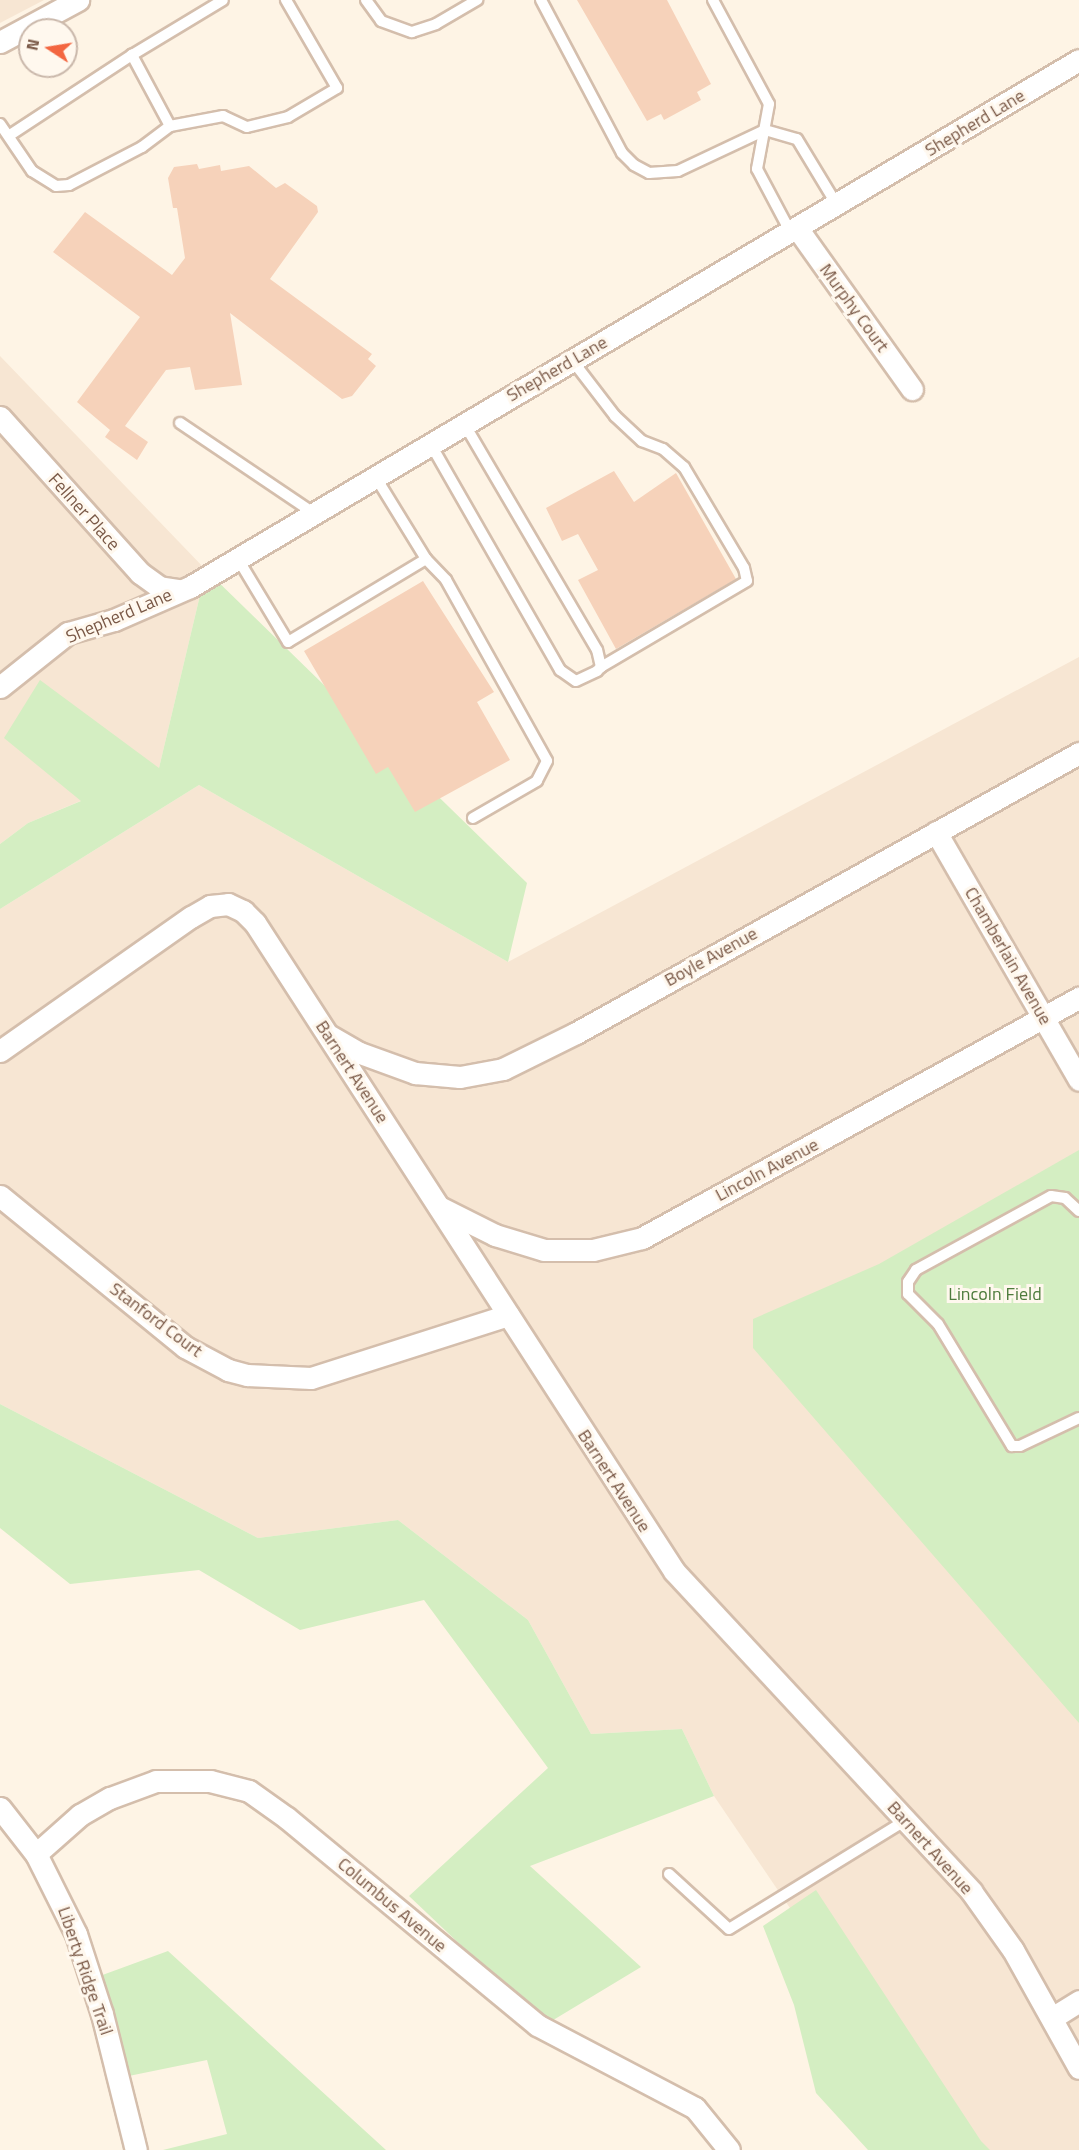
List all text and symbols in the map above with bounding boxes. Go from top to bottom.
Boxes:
north arrow [18,18,78,78]
text: N [19,37,45,53]
street label: Shepherd Lane [921,85,1029,161]
street label: Murphy Court [815,260,893,356]
street label: Shepherd Lane [503,331,611,407]
street label: Fellner Place [44,469,124,555]
street label: Shepherd Lane [63,584,175,648]
street label: Chamberlain Avenue [960,883,1056,1029]
street label: Boyle Avenue [661,923,761,991]
street label: Barnert Avenue [311,1017,393,1127]
street label: Lincoln Avenue [712,1134,822,1206]
street label: Stanford Court [105,1278,207,1362]
park label: Lincoln Field [948,1283,1042,1305]
street label: Barnert Avenue [573,1426,655,1536]
street label: Barnert Avenue [883,1797,977,1899]
street label: Columbus Avenue [333,1853,451,1957]
street label: Liberty Ridge Trail [53,1904,117,2038]

